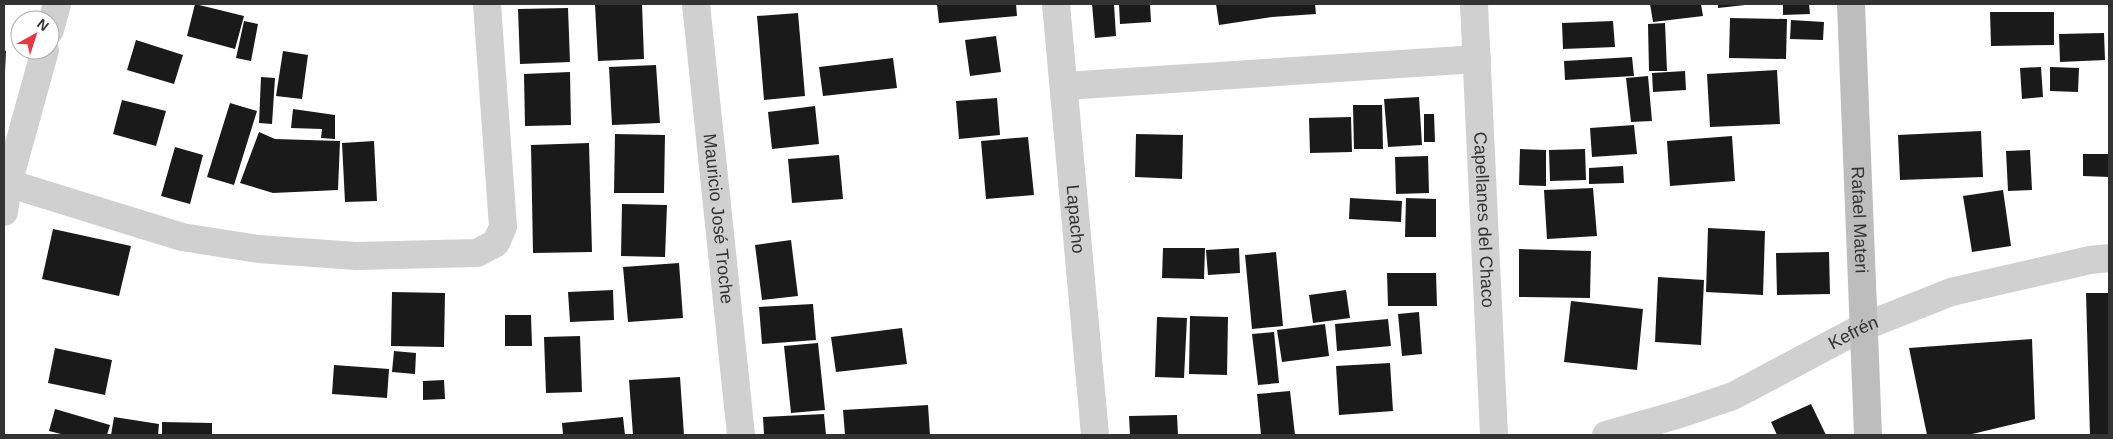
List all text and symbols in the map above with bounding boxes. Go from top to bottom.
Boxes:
north arrow [10,10,60,60]
text: N [34,15,52,34]
street label: Capellanes del Chaco [1470,131,1498,308]
street label: Mauricio José Troche [700,133,737,305]
street label: Rafael Materi [1847,166,1872,274]
street label: Lapacho [1062,184,1089,254]
street label: Kefrén [1825,312,1881,353]

